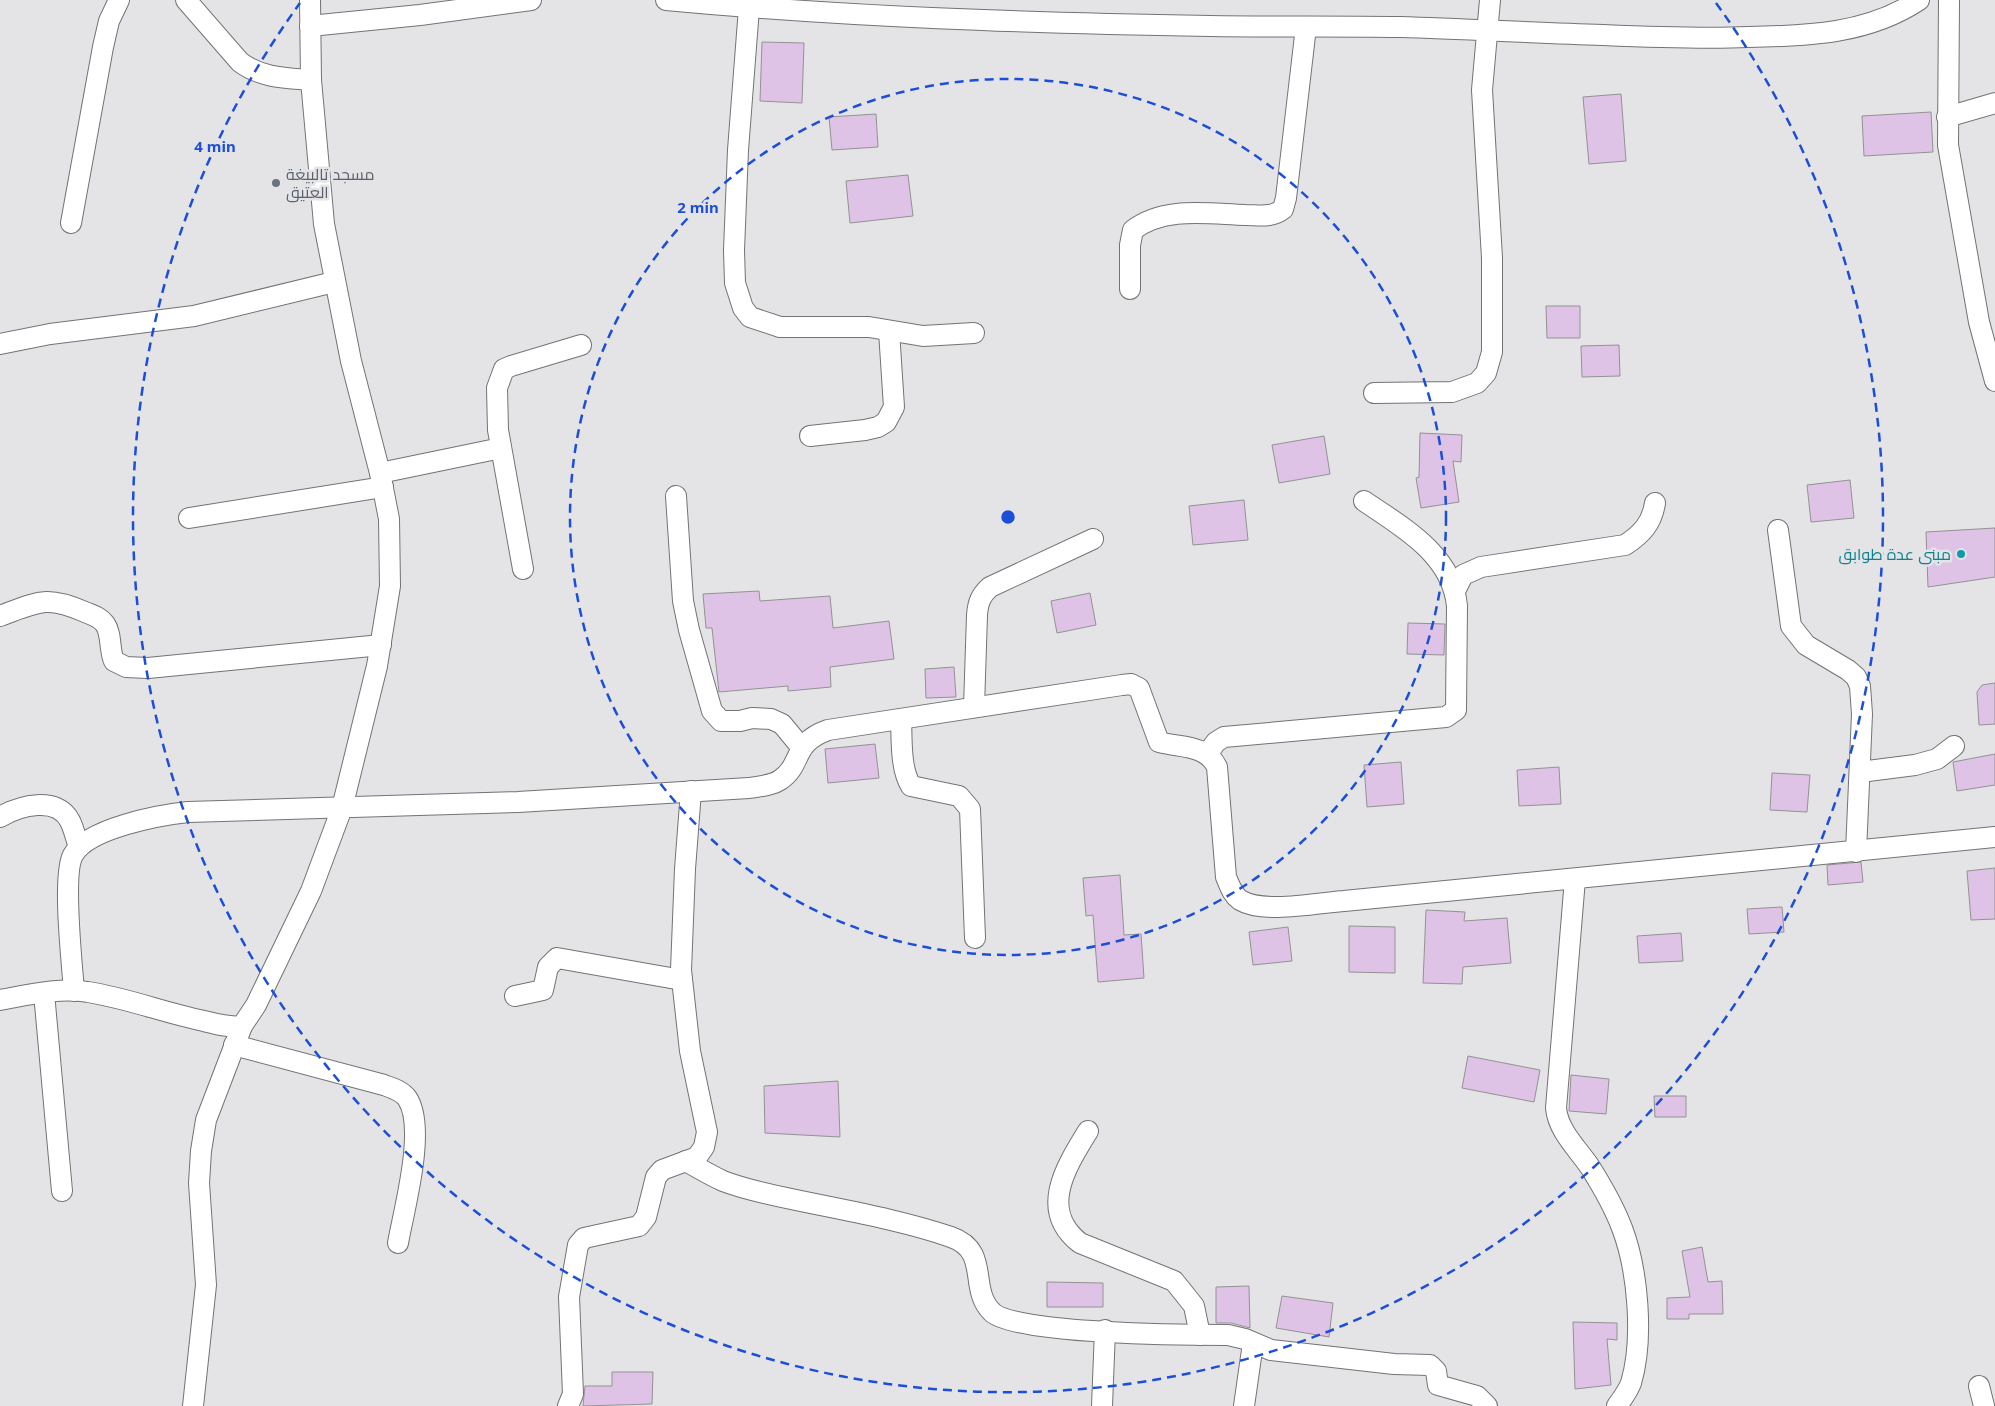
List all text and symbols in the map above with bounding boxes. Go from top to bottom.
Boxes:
text: 4 min [194,136,236,156]
place label: مسجد تالبيغة العتيق [286,163,375,203]
marker: مسجد تالبيغة العتيق [270,177,282,189]
text: 2 min [677,197,719,217]
centre of rings [999,508,1017,526]
place label: مبنى عدة طوابق [1839,543,1951,565]
marker: مبنى عدة طوابق [1955,548,1967,560]

